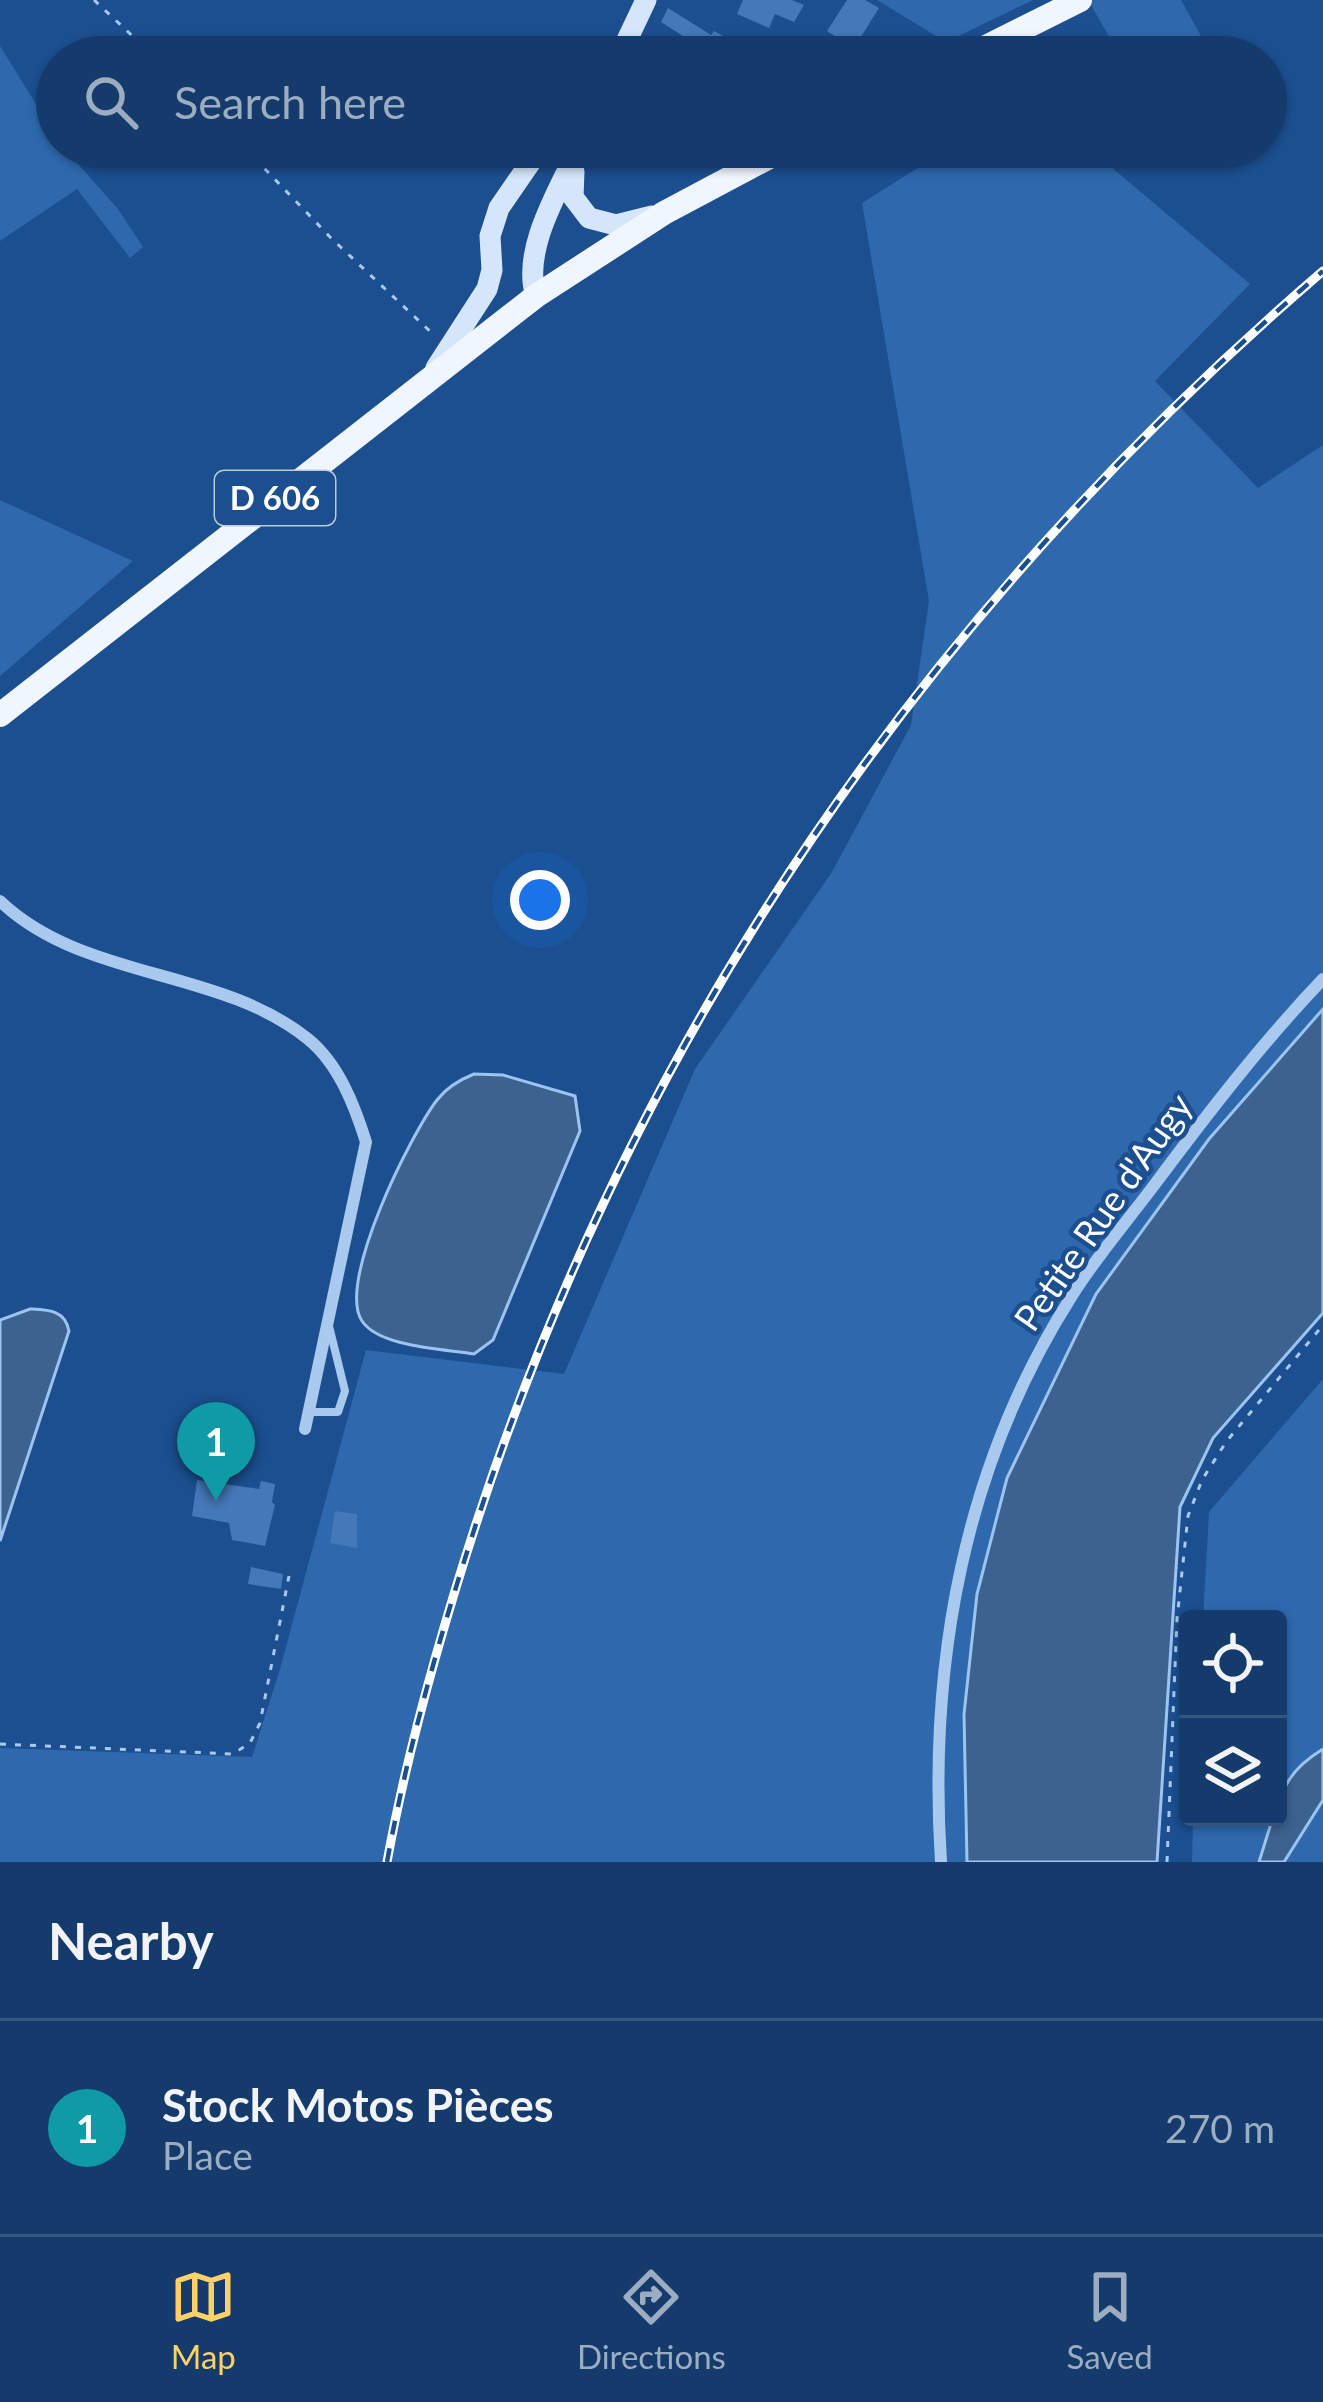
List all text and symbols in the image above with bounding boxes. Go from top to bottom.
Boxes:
search box [36,36,1287,168]
icon: search [78,69,144,135]
text: Search here [174,75,406,129]
road number: D 606 [215,471,335,525]
your location [510,870,570,930]
street label: Petite Rue d'Augy [1004,1084,1201,1339]
pin: 1 [177,1402,255,1501]
map controls [1179,1610,1287,1826]
button: locate [1179,1610,1287,1718]
button: layers [1179,1718,1287,1826]
text: Nearby [48,1910,214,1971]
text: Stock Motos Pièces [162,2078,553,2132]
text: 1 [76,2105,98,2151]
text: 270 m [1165,2105,1275,2151]
text: Place [162,2132,253,2178]
tab: Map [170,2264,236,2376]
tab: Directions [577,2264,726,2376]
tab: Saved [1066,2264,1153,2376]

